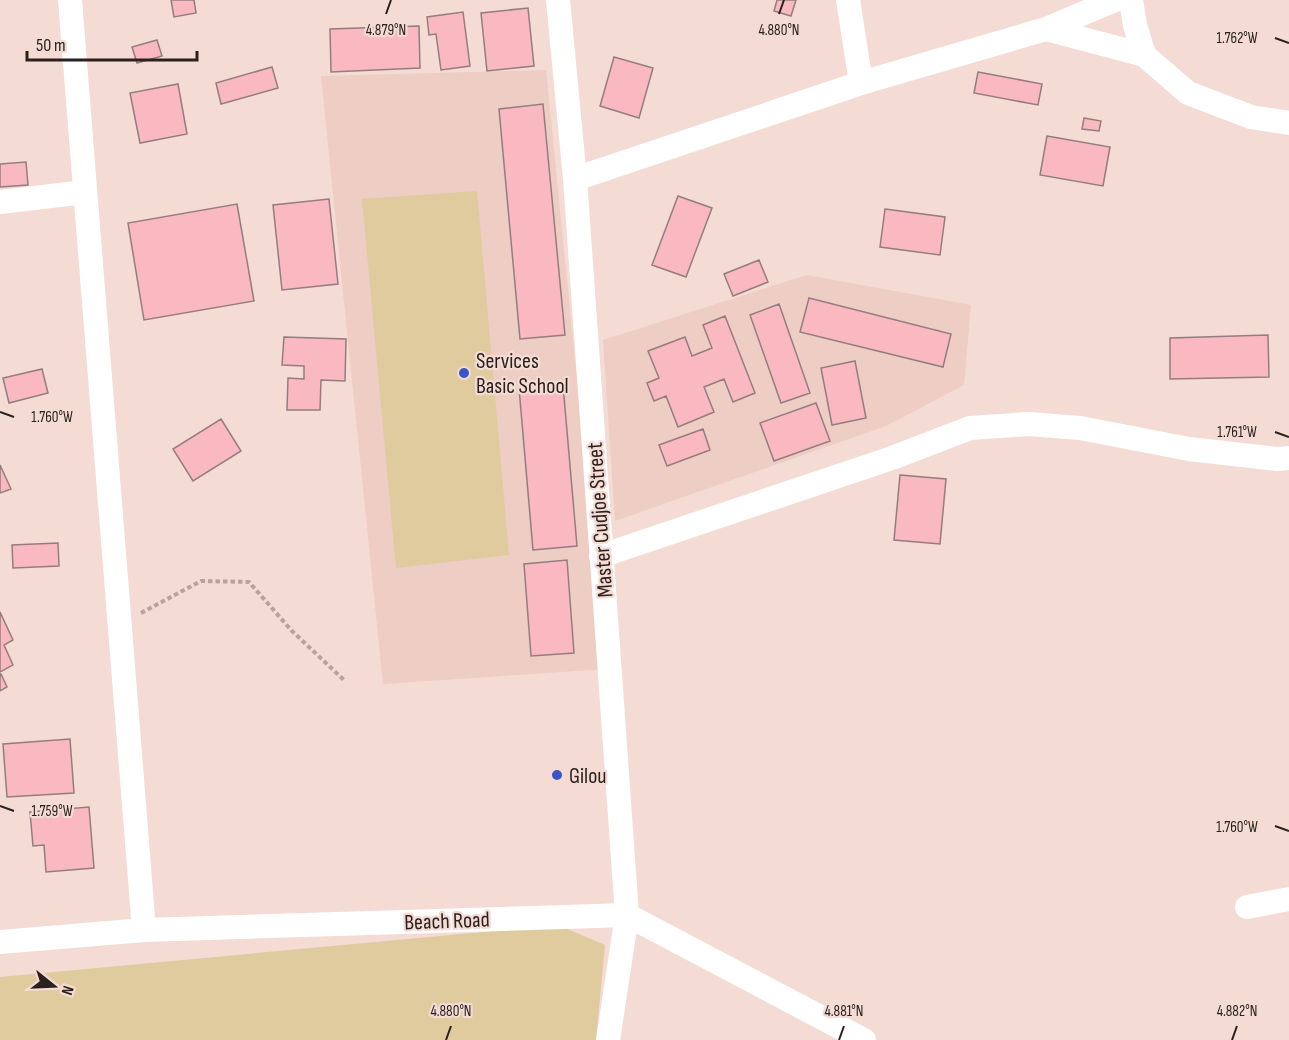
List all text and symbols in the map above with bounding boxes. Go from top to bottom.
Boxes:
text: 4.879°N [366,21,406,40]
text: 4.880°N [759,21,800,40]
scale bar [27,24,196,62]
text: 1.762°W [1216,29,1258,48]
text: 50 m [36,35,66,56]
place label: Services Basic School [476,348,569,400]
marker: Services Basic School [457,366,471,380]
text: 1.760°W [31,408,73,427]
text: 1.761°W [1217,423,1257,442]
street label: Master Cudjoe Street [582,441,619,598]
place label: Gilou [569,763,607,790]
marker: Gilou [550,768,564,782]
text: 1.759°W [32,802,73,821]
text: 1.760°W [1216,818,1258,837]
street label: Beach Road [404,907,490,936]
north arrow [24,956,84,1016]
text: N [56,983,77,997]
text: 4.880°N [431,1002,472,1021]
text: 4.881°N [825,1002,863,1021]
text: 4.882°N [1217,1002,1257,1021]

